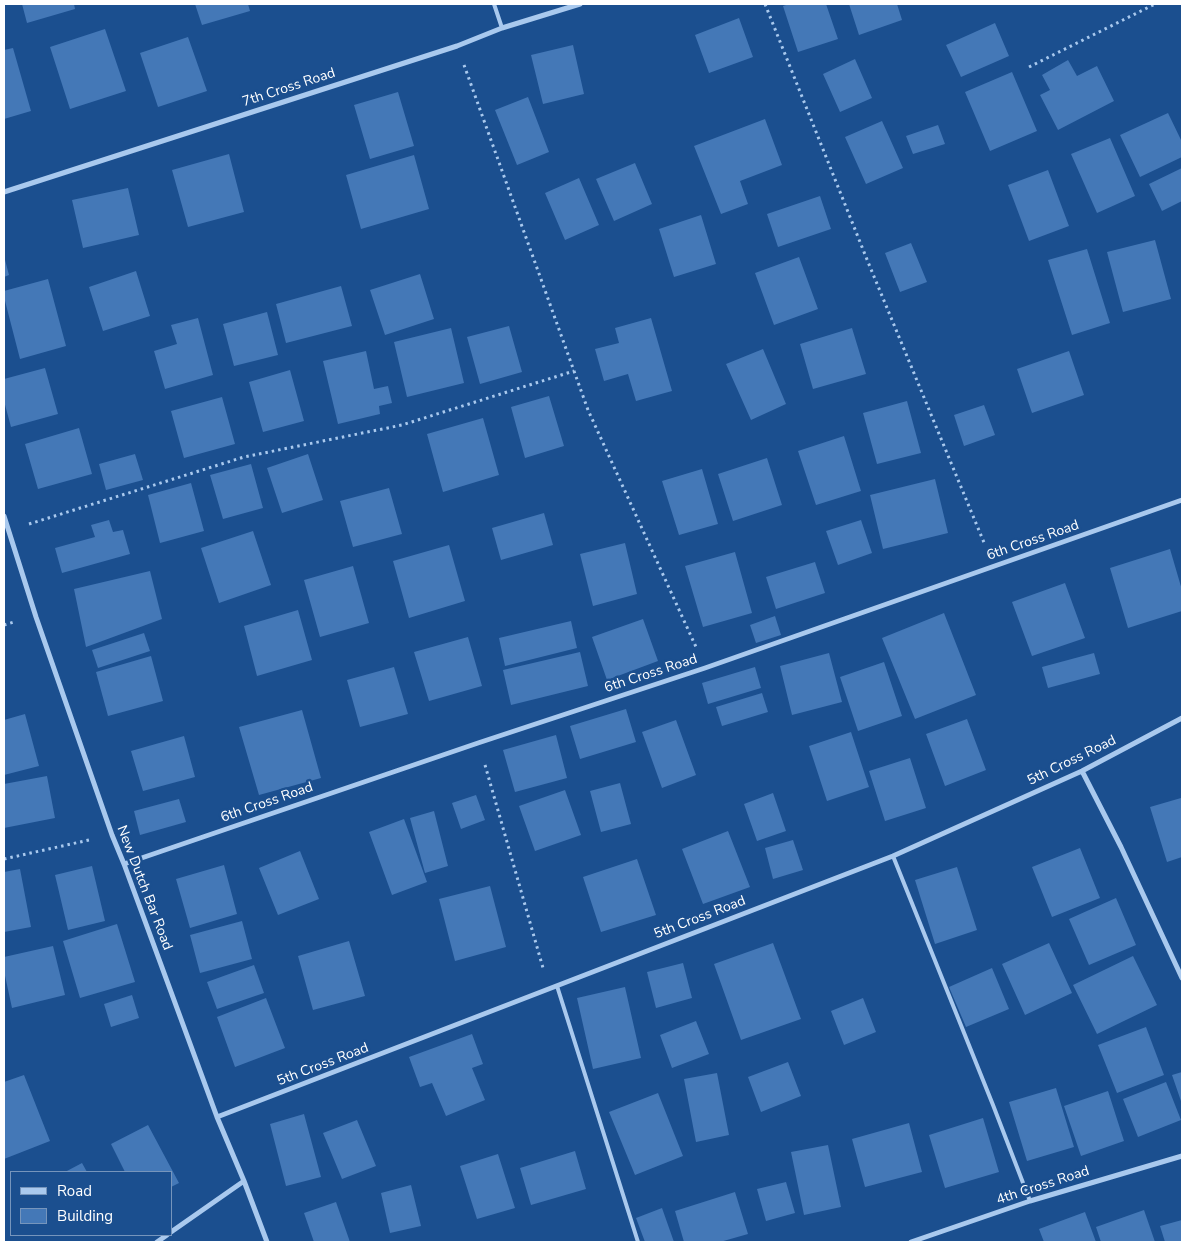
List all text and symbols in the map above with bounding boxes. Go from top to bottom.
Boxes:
street label: 7th Cross Road [240,65,338,111]
street label: 6th Cross Road [985,517,1081,565]
street label: 6th Cross Road [602,651,700,697]
street label: 5th Cross Road [1025,732,1119,790]
street label: 6th Cross Road [219,779,315,827]
street label: New Dutch Bar Road [112,823,176,953]
street label: 5th Cross Road [652,893,748,943]
street label: 5th Cross Road [275,1040,371,1090]
street label: 4th Cross Road [994,1163,1092,1209]
legend [10,1171,172,1236]
text: Road [57,1181,92,1201]
text: Building [57,1206,113,1226]

